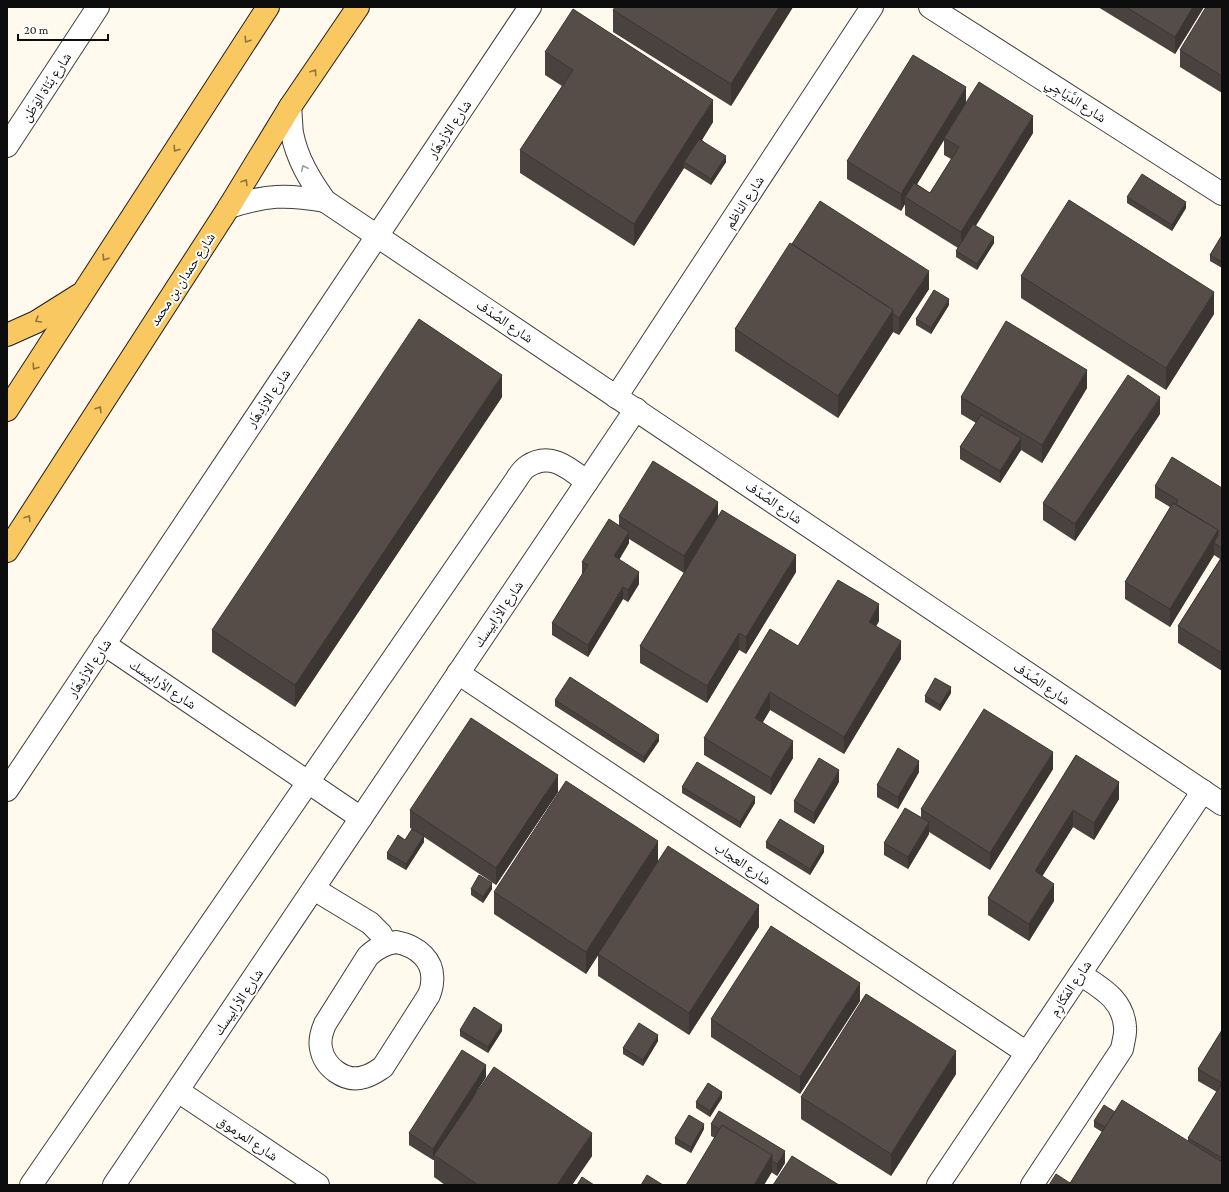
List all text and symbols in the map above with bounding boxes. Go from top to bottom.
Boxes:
scale bar [18,16,108,42]
text: 20 m [24,23,49,37]
one-way arrow [244,36,251,43]
street label: شارع بُنَاة الوَطَن [18,49,76,126]
one-way arrow [309,69,317,76]
street label: شارع الدَّيَاجِي [1041,74,1109,128]
street label: شارع الازْدِهَار [423,97,476,163]
one-way arrow [173,145,181,152]
one-way arrow [301,165,309,172]
street label: شارع الناظم [721,173,769,233]
one-way arrow [240,179,247,186]
street label: شارع حمدان بن محمد [146,230,220,330]
one-way arrow [103,254,110,261]
street label: شارع الصَّدَف [472,296,536,347]
one-way arrow [35,316,42,323]
one-way arrow [32,363,40,370]
street label: شارع الازْدِهَار [242,366,295,432]
one-way arrow [94,406,101,413]
street label: شارع الصَّدَف [741,477,805,528]
one-way arrow [23,515,31,522]
street label: شارع الأرابيسك [470,578,528,652]
street label: شارع الازْدِهَار [63,636,116,702]
street label: شارع الأرابيسك [125,656,199,714]
street label: شارع الصَّدَف [1009,658,1073,709]
street label: شارع العجاب [710,838,774,889]
street label: شارع المَكَارِم [1046,957,1097,1021]
street label: شارع الأرابيسك [210,966,268,1040]
street label: شارع المرموق [214,1112,281,1166]

